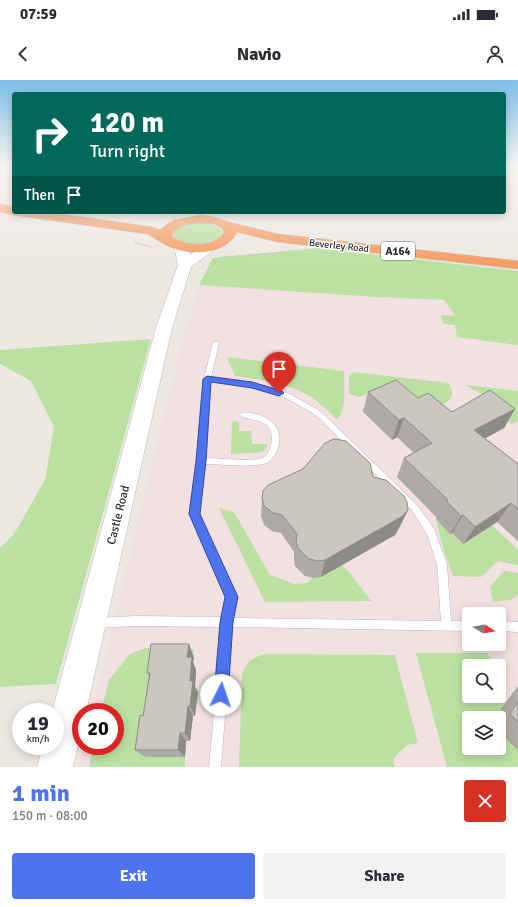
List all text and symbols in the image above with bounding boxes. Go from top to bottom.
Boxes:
text: 07:59 [20,5,57,23]
icon: back [12,43,34,65]
text: Navio [237,43,281,65]
icon: person [484,43,506,65]
text: 120 m [90,106,164,140]
icon: right [24,108,76,160]
text: Turn right [90,140,165,162]
icon: arrive [63,184,85,206]
text: Then [24,186,55,204]
street label: Beverley Road [308,237,369,255]
road number: A164 [381,242,415,260]
pin [262,352,296,393]
icon: arrive [268,358,290,380]
street label: Castle Road [104,484,133,546]
north arrow [462,607,506,651]
map controls [462,607,506,755]
button: search [462,659,506,703]
position arrow [200,674,242,716]
speed limit sign: 20 [72,703,124,755]
text: 19 [27,711,49,736]
button: layers [462,711,506,755]
text: km/h [27,733,49,745]
text: 1 min [12,778,70,808]
button: close [464,780,506,822]
text: 150 m · 08:00 [12,808,88,824]
button: Exit [12,853,255,899]
button: Share [263,853,506,899]

